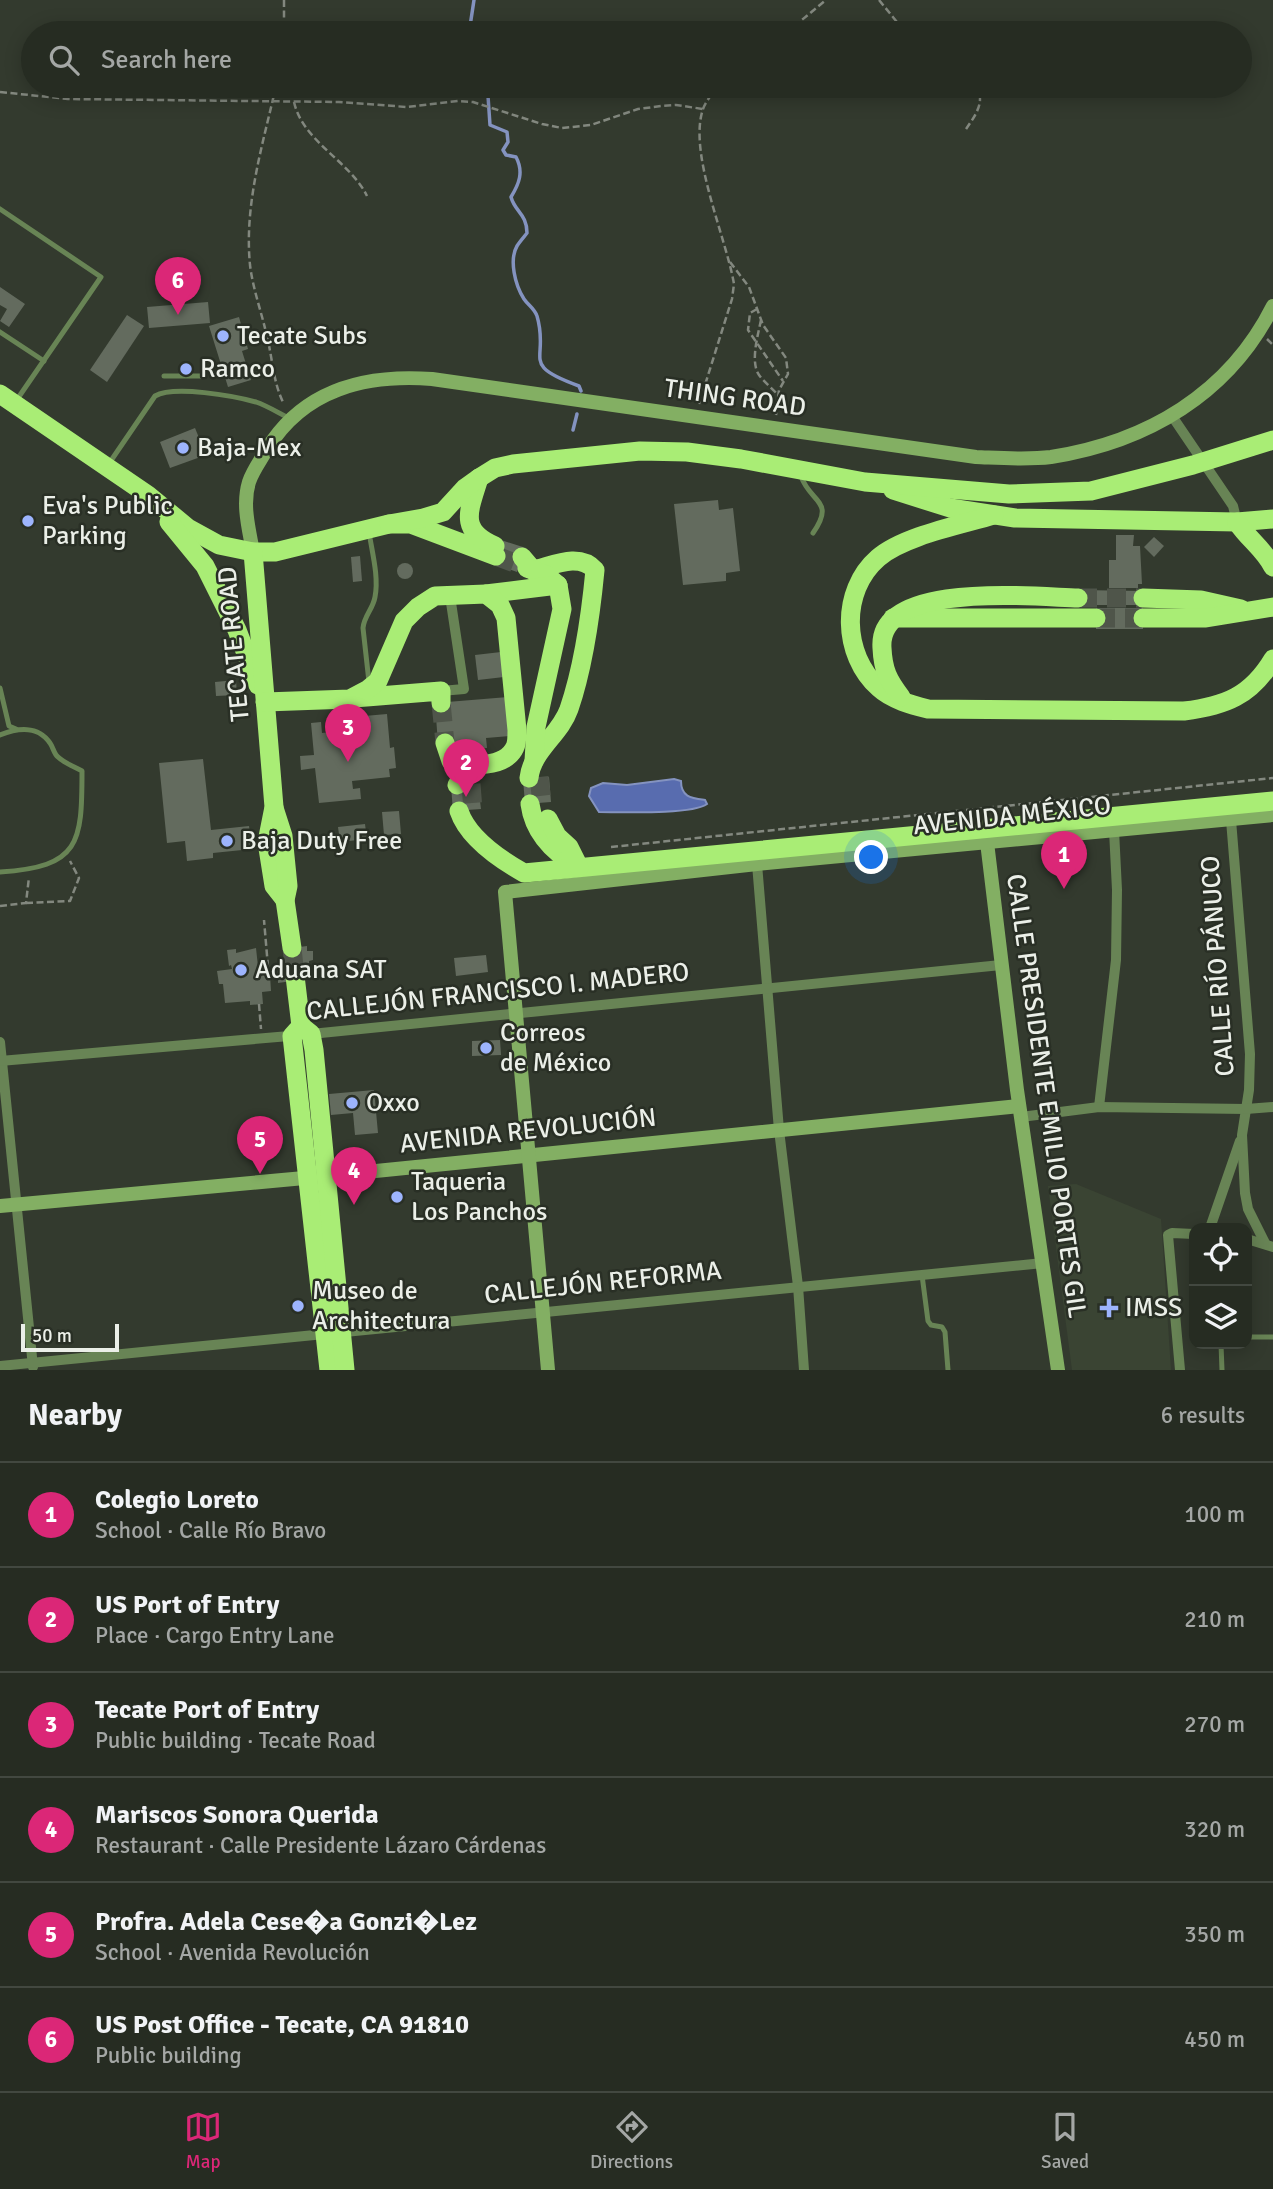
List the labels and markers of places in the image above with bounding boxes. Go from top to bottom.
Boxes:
pin: 6 [155,257,201,315]
place label: Tecate Subs [237,320,367,352]
marker: Tecate Subs [215,328,231,344]
place label: Ramco [200,353,275,385]
marker: Ramco [178,361,194,377]
place label: Baja-Mex [197,432,301,464]
marker: Baja-Mex [175,440,191,456]
place label: Eva's Public Parking [42,490,173,552]
marker: Eva's Public Parking [20,513,36,529]
pin: 3 [325,704,371,762]
pin: 2 [443,739,489,797]
place label: Baja Duty Free [241,825,402,857]
pin: 1 [1041,831,1087,889]
marker: Baja Duty Free [219,833,235,849]
place label: Aduana SAT [255,954,387,986]
marker: Aduana SAT [233,962,249,978]
place label: Correos de México [500,1017,611,1079]
marker: Correos de México [478,1040,494,1056]
place label: Oxxo [366,1087,420,1119]
marker: Oxxo [344,1095,360,1111]
pin: 5 [237,1116,283,1174]
pin: 4 [331,1147,377,1205]
place label: Taqueria Los Panchos [411,1166,547,1228]
marker: Taqueria Los Panchos [389,1189,405,1205]
place label: Museo de Architectura [312,1275,450,1337]
place label: IMSS [1125,1292,1183,1324]
marker: Museo de Architectura [290,1298,306,1314]
marker: IMSS [1099,1298,1119,1318]

